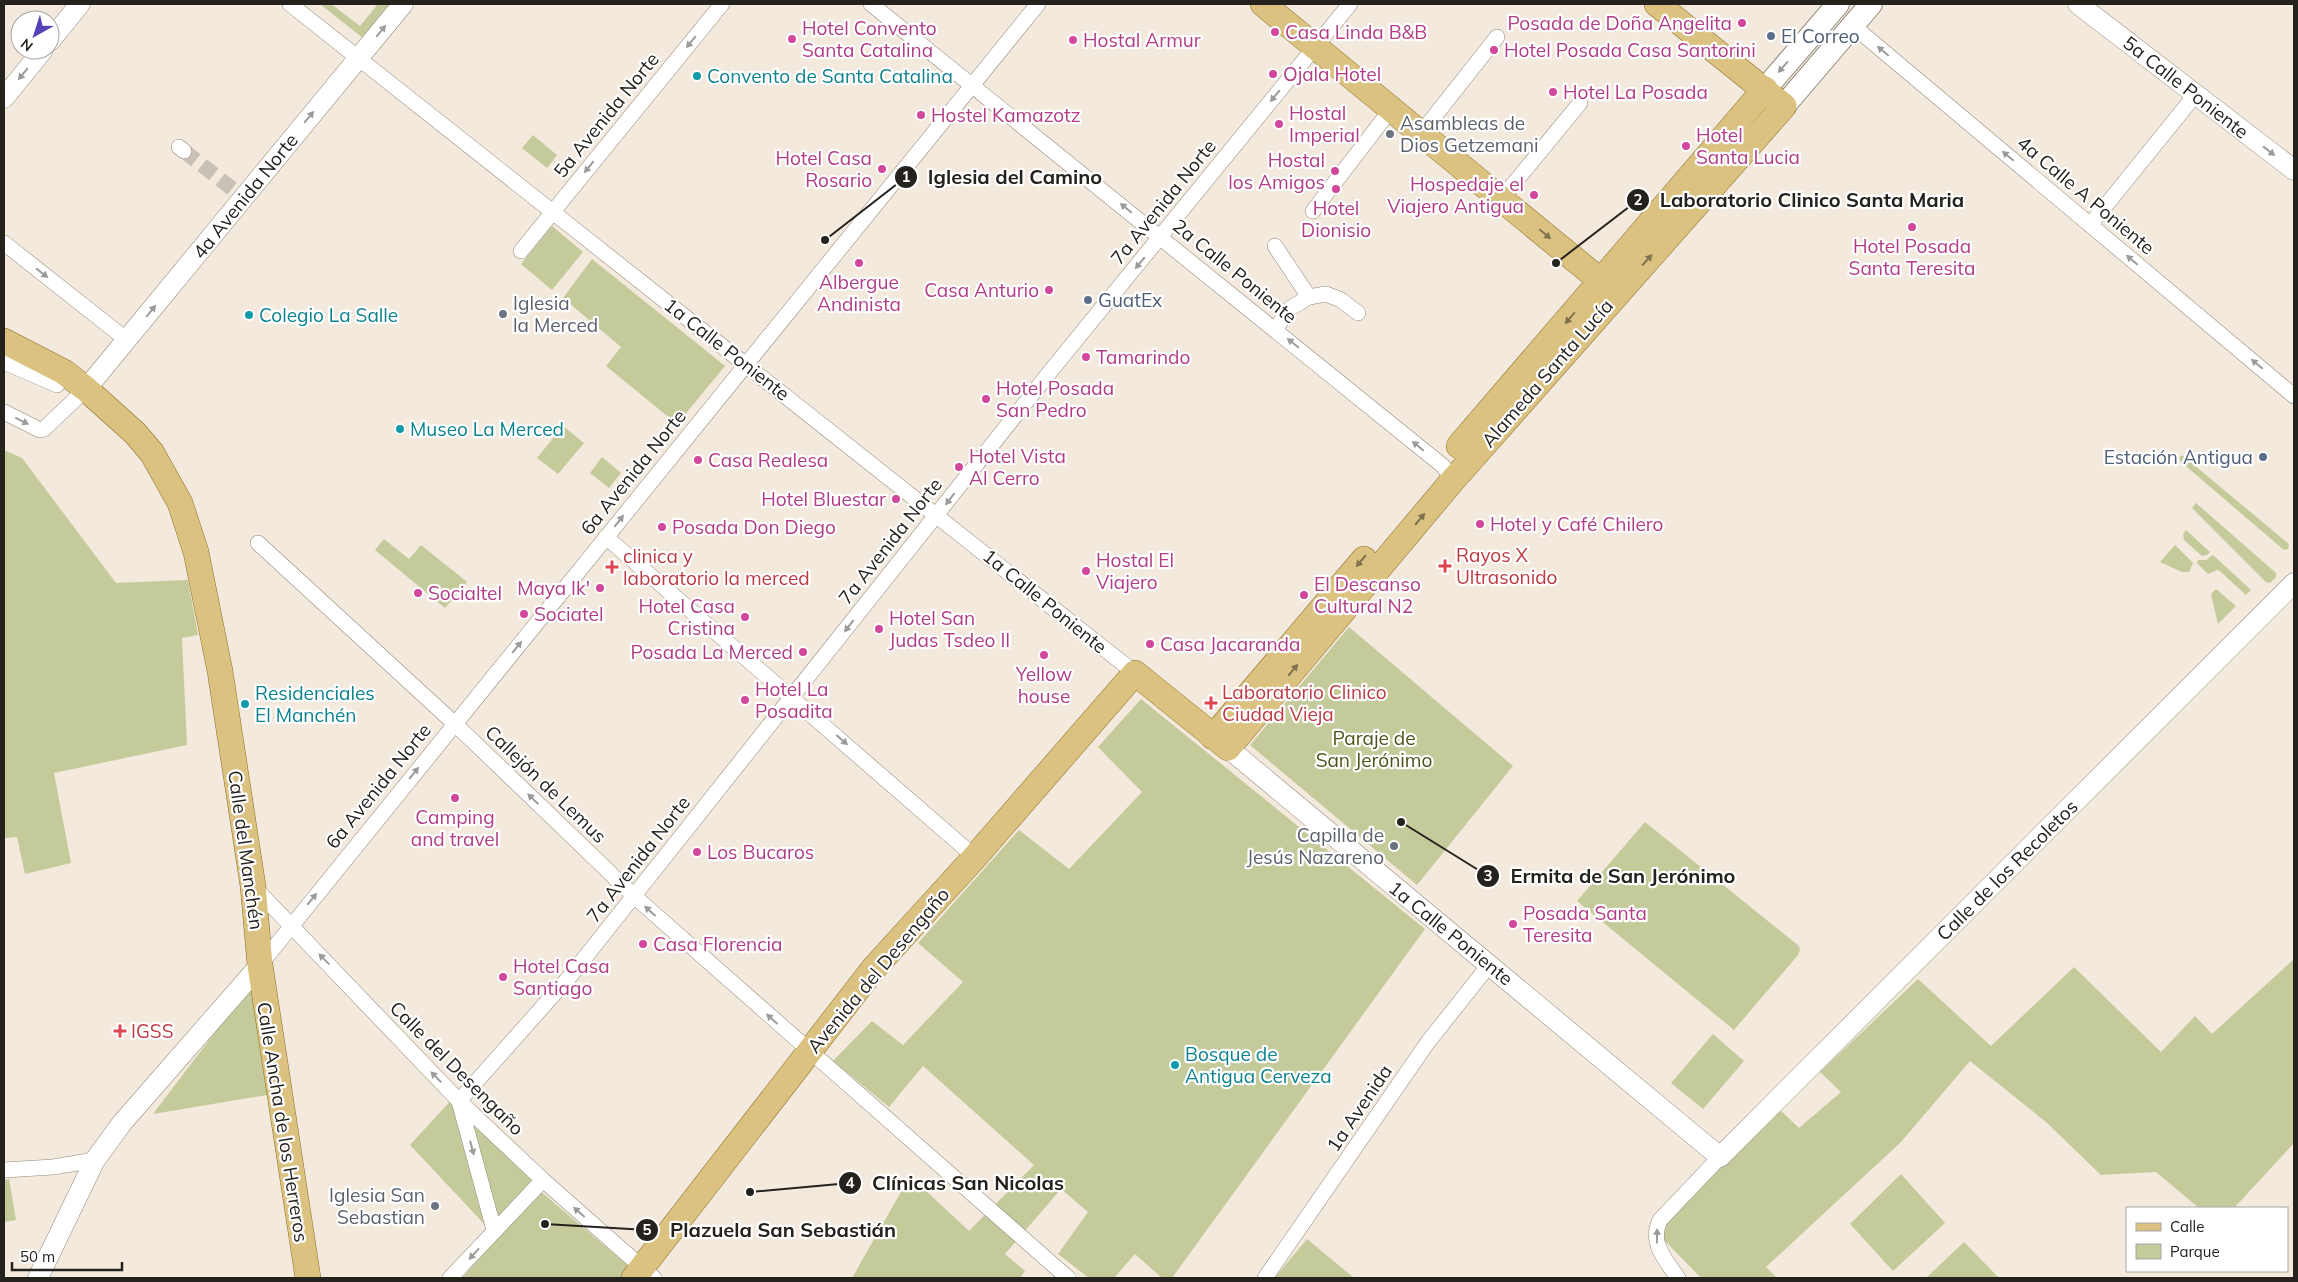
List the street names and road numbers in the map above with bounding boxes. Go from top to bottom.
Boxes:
street label: 5a Calle Poniente [2118,30,2254,144]
street label: 5a Avenida Norte [548,48,664,182]
street label: 4a Avenida Norte [187,129,303,263]
street label: 4a Calle A Poniente [2012,131,2160,259]
street label: 7a Avenida Norte [1105,135,1221,269]
street label: 2a Calle Poniente [1168,214,1302,328]
street label: 1a Calle Poniente [659,292,795,406]
street label: Alameda Santa Lucía [1476,294,1618,452]
street label: 6a Avenida Norte [575,405,691,539]
street label: 7a Avenida Norte [833,473,947,609]
street label: 1a Calle Poniente [978,544,1112,658]
street label: 6a Avenida Norte [320,719,436,853]
street label: Callejón de Lemus [480,720,612,848]
street label: Calle del Manchén [223,769,269,931]
street label: 7a Avenida Norte [581,791,695,927]
street label: Calle de los Recoletos [1931,794,2083,946]
street label: 1a Calle Poniente [1384,876,1518,990]
street label: Avenida del Desengaño [802,882,954,1058]
street label: Calle del Desengaño [385,996,529,1140]
street label: Calle Ancha de los Herreros [252,1000,314,1244]
street label: 1a Avenida [1321,1060,1397,1156]

